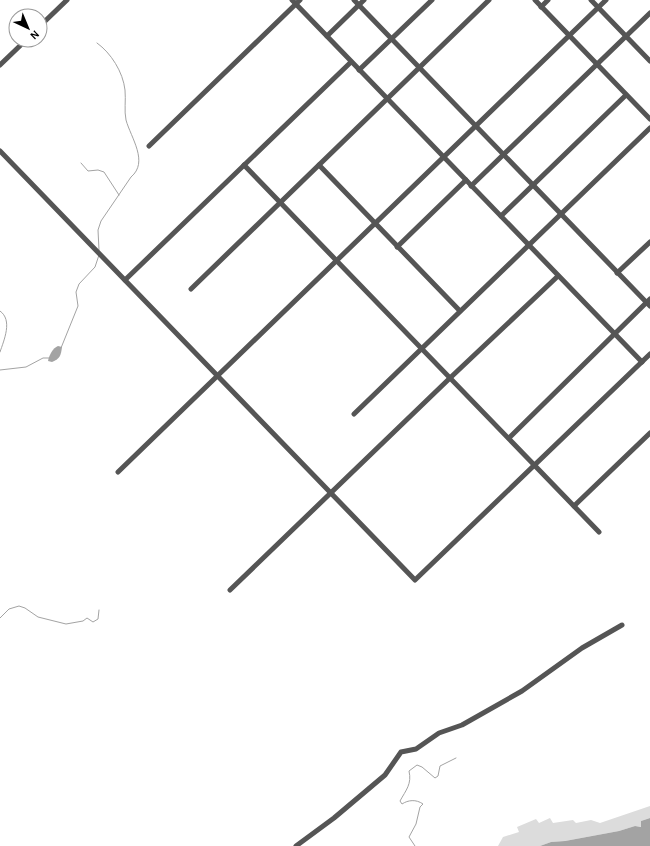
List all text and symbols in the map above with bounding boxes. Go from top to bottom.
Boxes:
north arrow [8,8,48,48]
text: N [28,28,41,41]

